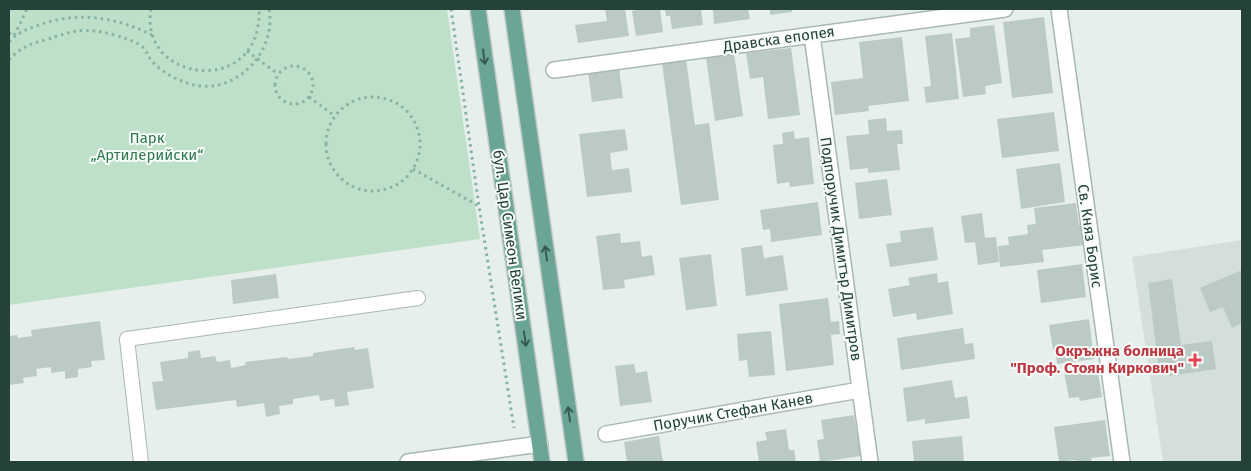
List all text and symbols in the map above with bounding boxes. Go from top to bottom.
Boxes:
street label: Дравска епопея [721,22,836,56]
one-way arrow [480,49,490,65]
park label: Парк „Артилерийски“ [91,129,203,164]
street label: Подпоручик Димитър Димитров [816,136,866,362]
street label: бул. Цар Симеон Велики [489,149,531,321]
street label: Св. Княз Борис [1074,183,1106,289]
one-way arrow [541,245,551,261]
one-way arrow [520,331,530,347]
place label: Окръжна болница "Проф. Стоян Киркович" [1010,342,1184,377]
marker: Окръжна болница "Проф. Стоян Киркович" [1188,353,1202,367]
street label: Поручик Стефан Канев [652,389,814,435]
one-way arrow [563,406,573,422]

